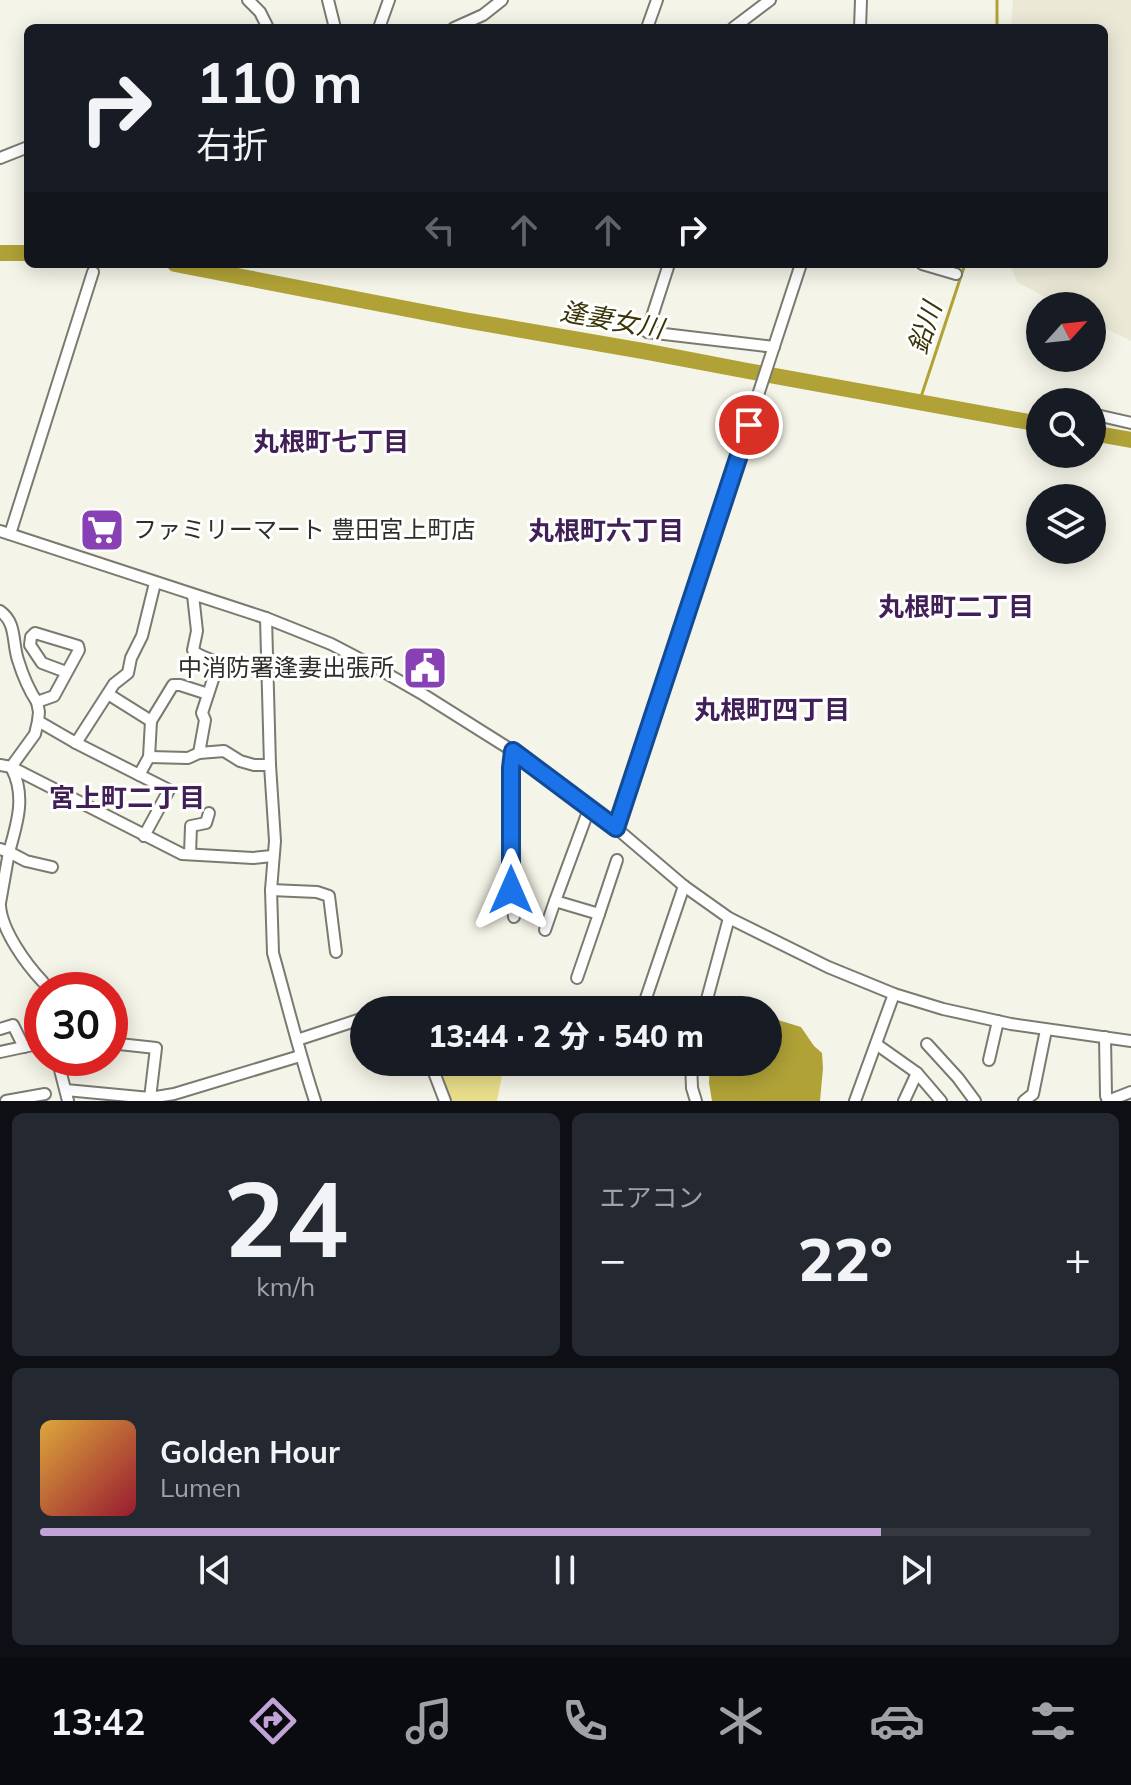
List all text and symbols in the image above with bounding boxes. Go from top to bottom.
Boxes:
text: 110 m [196,47,363,117]
icon: right [64,56,168,160]
text: 右折 [196,122,268,167]
icon: left [418,208,462,252]
icon: ahead [502,208,546,252]
icon: ahead [586,208,630,252]
icon: right [670,208,714,252]
north arrow [1026,292,1106,372]
map controls [1026,292,1106,564]
water label: 逢妻女川 [558,294,669,345]
water label: 鉛川 [901,295,949,358]
button: search [1026,388,1106,468]
pin [715,391,783,459]
icon: arrive [727,403,771,447]
district label: 丸根町七丁目 [253,425,409,458]
button: layers [1026,484,1106,564]
supermarket icon: ファミリーマート 豊田宮上町店 [78,506,126,554]
place label: ファミリーマート 豊田宮上町店 [133,514,475,544]
district label: 丸根町六丁目 [528,514,684,547]
district label: 丸根町二丁目 [878,590,1034,623]
public building icon: 中消防署逢妻出張所 [401,644,449,692]
place label: 中消防署逢妻出張所 [178,652,394,682]
district label: 丸根町四丁目 [694,693,850,726]
district label: 宮上町二丁目 [49,781,205,814]
position arrow [469,848,553,932]
speed limit sign: 30 [24,972,128,1076]
text: 13:44 · 2 分 · 540 m [428,1017,704,1055]
text: 24 [223,1152,348,1283]
text: エアコン [600,1181,704,1214]
text: 22° [798,1221,893,1296]
text: − [600,1231,626,1286]
text: + [1065,1231,1091,1286]
text: km/h [256,1270,315,1303]
text: Golden Hour [160,1433,340,1471]
text: Lumen [160,1471,241,1504]
icon: previous [193,1548,237,1592]
icon: pause [543,1548,587,1592]
icon: next [894,1548,938,1592]
icon: directions [245,1693,301,1749]
icon: music [401,1693,457,1749]
icon: phone [557,1693,613,1749]
icon: climate [713,1693,769,1749]
icon: car [869,1693,925,1749]
icon: filters [1025,1693,1081,1749]
text: 13:42 [50,1699,145,1744]

